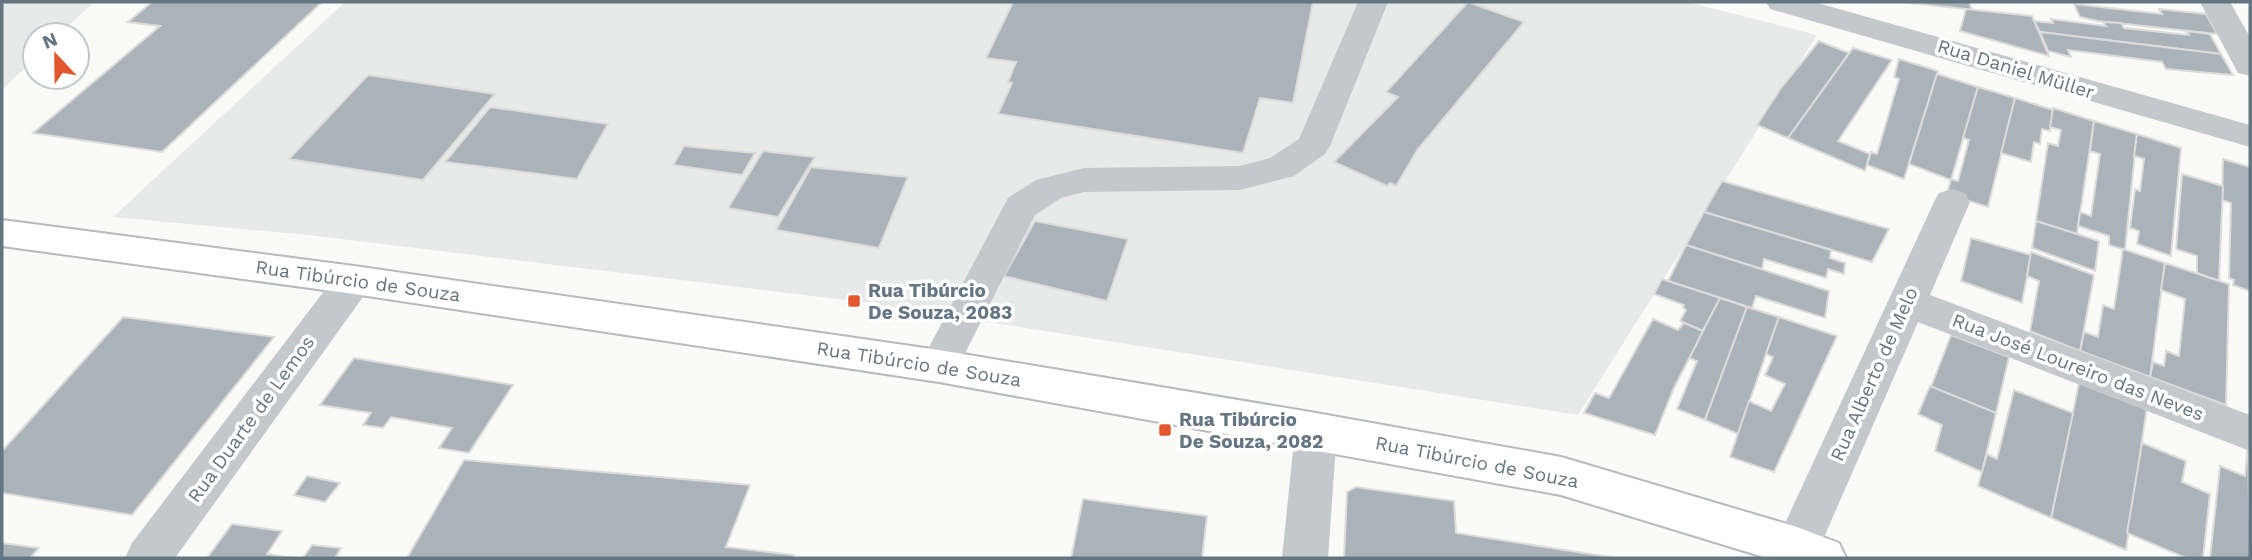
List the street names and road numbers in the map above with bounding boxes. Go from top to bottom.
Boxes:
street label: Rua Daniel Müller [1935,34,2098,104]
street label: Rua Tibúrcio de Souza [254,255,462,307]
street label: Rua Alberto de Melo [1825,283,1923,465]
street label: Rua José Loureiro das Neves [1949,308,2207,426]
street label: Rua Duarte de Lemos [183,331,319,507]
street label: Rua Tibúrcio de Souza [815,336,1023,392]
street label: Rua Tibúrcio de Souza [1373,431,1581,493]

